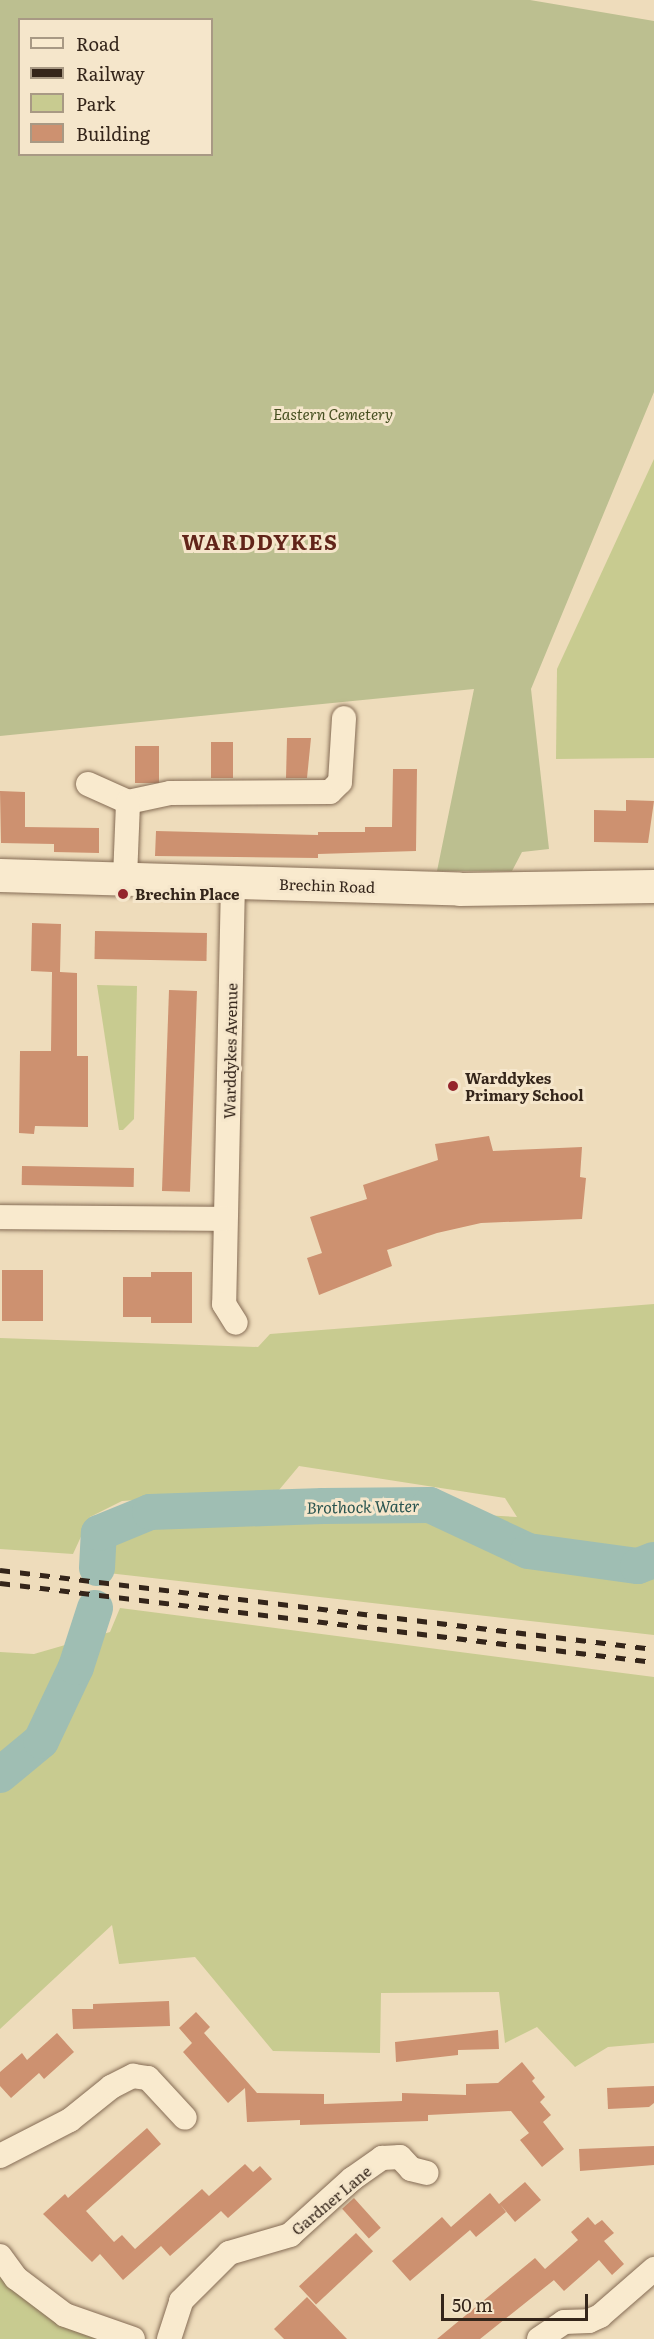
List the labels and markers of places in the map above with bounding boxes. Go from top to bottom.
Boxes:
place label: Brechin Place [135,885,240,903]
marker: Brechin Place [116,887,130,901]
place label: Warddykes Primary School [465,1068,584,1103]
marker: Warddykes Primary School [446,1079,460,1093]

